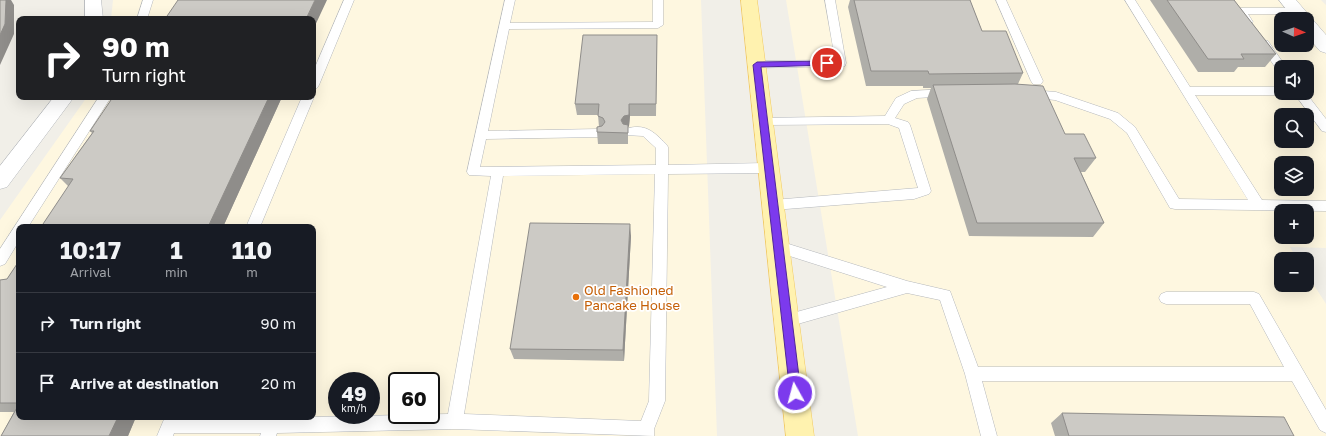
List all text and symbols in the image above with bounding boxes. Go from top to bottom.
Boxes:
north arrow [1274,12,1314,52]
map controls [1274,12,1314,292]
text: 90 m [102,30,169,63]
icon: right [36,32,88,84]
pin [810,46,844,80]
icon: arrive [816,52,838,74]
button: sound [1274,60,1314,100]
text: Turn right [102,64,186,86]
button: search [1274,108,1314,148]
button: layers [1274,156,1314,196]
button: + [1274,204,1314,244]
text: 10:17 [60,235,121,264]
text: 1 [170,235,183,264]
text: 110 [232,235,272,264]
button: − [1274,252,1314,292]
text: Arrival [70,264,111,280]
text: min [165,264,188,280]
text: m [246,264,258,280]
place label: Old Fashioned Pancake House [584,282,680,313]
marker: Old Fashioned Pancake House [571,292,581,302]
icon: right [36,312,58,334]
text: Turn right [70,314,141,332]
text: 90 m [261,314,296,332]
icon: arrive [36,372,58,394]
speed limit sign: 60 [388,372,440,424]
position arrow [774,372,816,414]
text: Arrive at destination [70,374,219,392]
text: 20 m [261,374,296,392]
text: 49 [341,381,367,405]
text: km/h [341,402,367,414]

